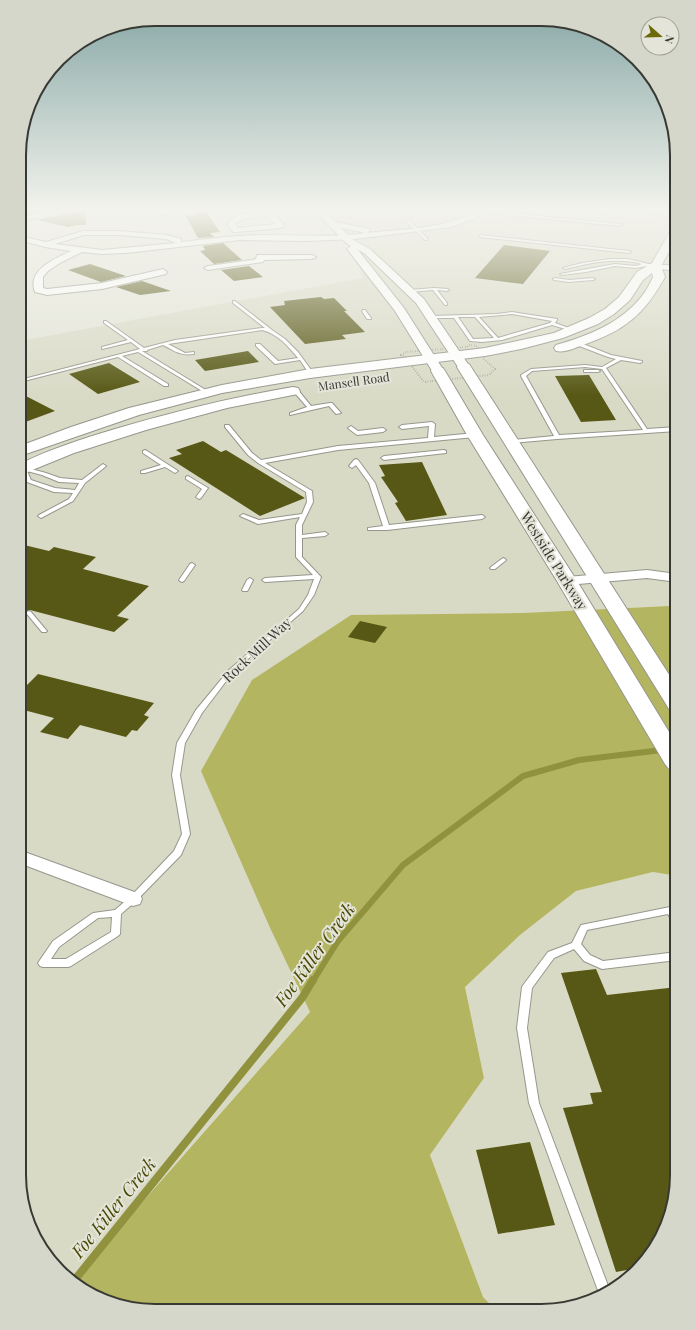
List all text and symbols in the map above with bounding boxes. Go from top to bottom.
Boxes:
north arrow [640,16,680,56]
text: N [661,33,678,46]
street label: Mansell Road [317,368,391,394]
street label: Westside Parkway [516,507,592,613]
street label: Rock Mill Way [218,613,295,687]
water label: Foe Killer Creek [268,898,360,1012]
water label: Foe Killer Creek [65,1152,161,1263]

